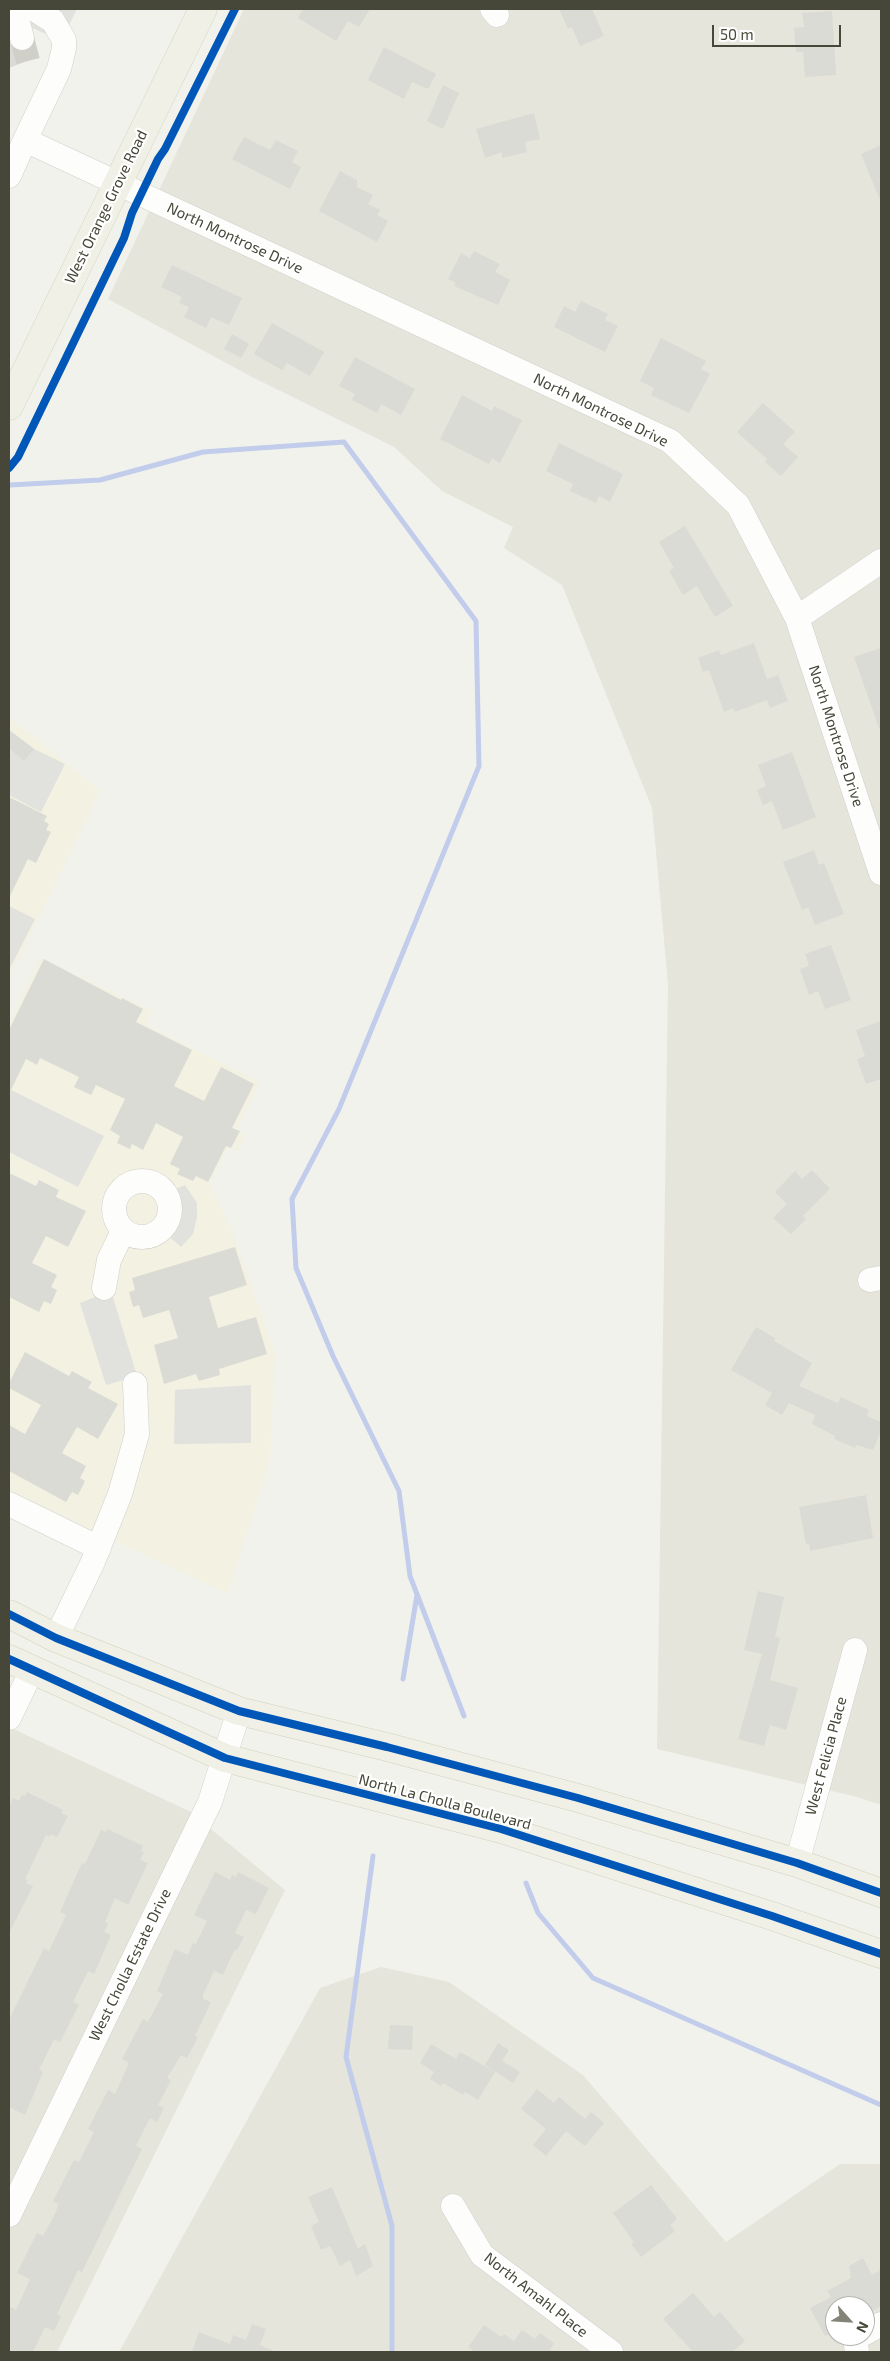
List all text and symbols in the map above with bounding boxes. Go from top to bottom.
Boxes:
scale bar [715,15,844,47]
text: 50 m [720,25,754,43]
street label: West Orange Grove Road [61,127,151,287]
street label: North Montrose Drive [164,199,306,277]
street label: North Montrose Drive [531,369,671,451]
street label: North Montrose Drive [805,663,867,809]
street label: West Felicia Place [801,1695,851,1817]
street label: North La Cholla Boulevard [357,1770,533,1834]
street label: West Cholla Estate Drive [85,1886,175,2044]
street label: North Amahl Place [480,2249,592,2341]
north arrow [825,2296,875,2346]
text: N [853,2319,873,2336]

